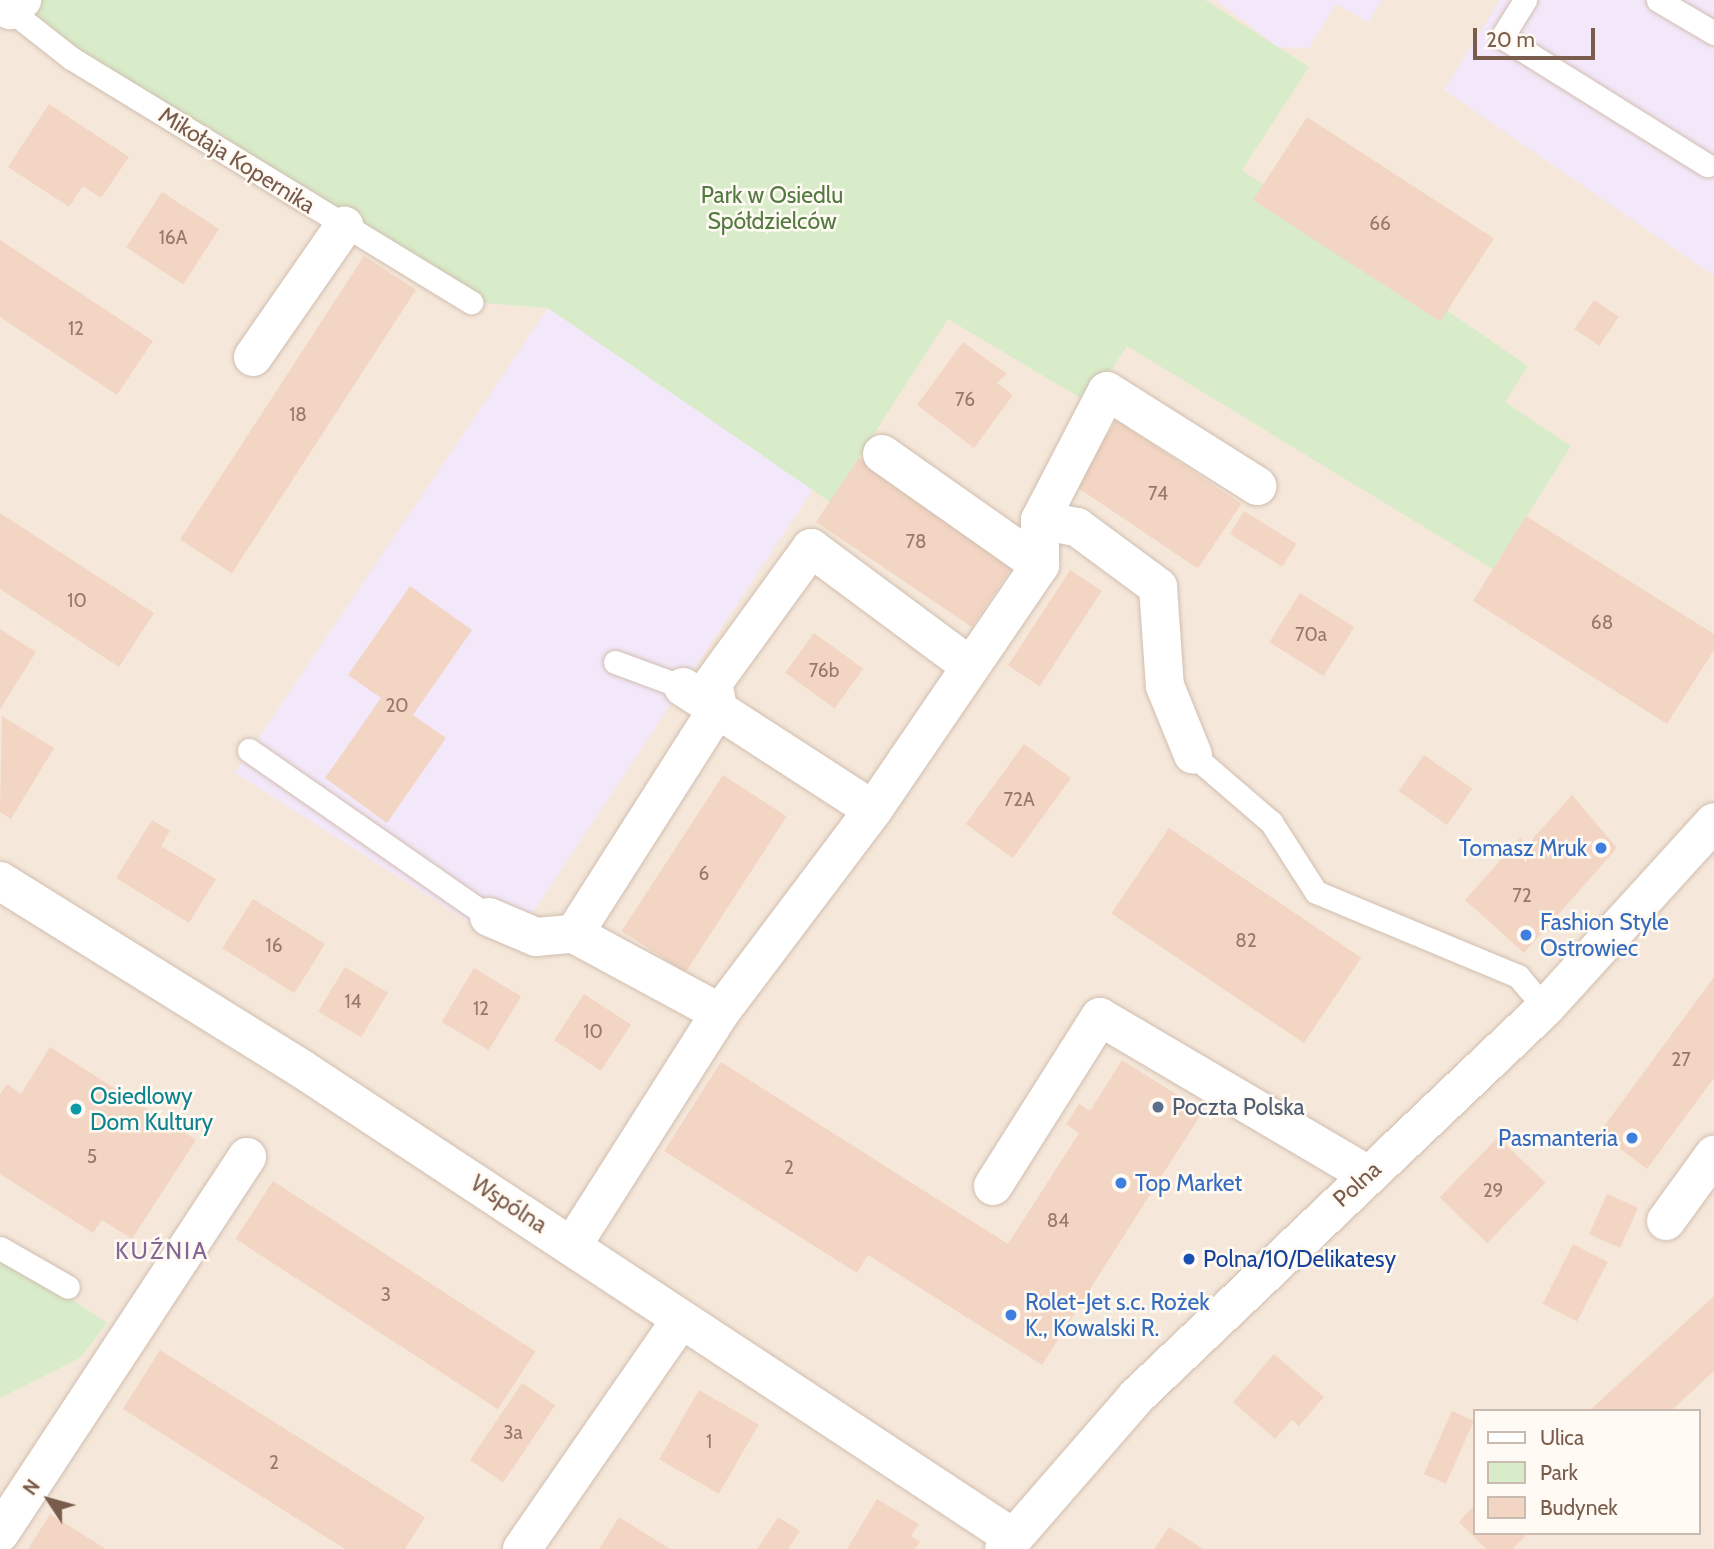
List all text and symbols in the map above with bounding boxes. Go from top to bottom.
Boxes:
scale bar [1476,14,1598,58]
text: 20 m [1486,27,1535,52]
street label: Mikołaja Kopernika [154,101,320,219]
park label: Park w Osiedlu Spółdzielców [701,181,843,235]
house number: 66 [1369,213,1391,235]
house number: 16A [159,227,187,249]
house number: 12 [68,318,84,340]
house number: 76 [955,389,975,411]
house number: 18 [289,404,307,426]
house number: 74 [1148,483,1168,505]
house number: 78 [905,531,927,553]
house number: 10 [67,590,87,612]
house number: 68 [1591,612,1613,634]
house number: 70a [1295,624,1327,646]
house number: 76b [809,660,839,682]
house number: 20 [385,695,409,717]
house number: 72A [1003,789,1035,811]
place label: Tomasz Mruk [1459,834,1587,862]
marker: Tomasz Mruk [1593,840,1609,856]
house number: 6 [699,863,709,885]
house number: 72 [1512,885,1532,907]
place label: Fashion Style Ostrowiec [1540,908,1669,962]
marker: Fashion Style Ostrowiec [1518,927,1534,943]
house number: 82 [1235,930,1257,952]
house number: 16 [266,935,282,957]
house number: 14 [344,991,362,1013]
house number: 12 [473,998,489,1020]
house number: 10 [583,1021,603,1043]
house number: 27 [1671,1049,1691,1071]
place label: Osiedlowy Dom Kultury [90,1082,213,1136]
place label: Poczta Polska [1172,1093,1304,1121]
marker: Poczta Polska [1150,1099,1166,1115]
marker: Osiedlowy Dom Kultury [68,1101,84,1117]
place label: Pasmanteria [1498,1124,1618,1152]
marker: Pasmanteria [1624,1130,1640,1146]
house number: 5 [87,1146,97,1168]
street label: Polna [1327,1155,1387,1213]
house number: 2 [784,1157,794,1179]
street label: Wspólna [466,1169,552,1239]
place label: Top Market [1135,1169,1242,1197]
marker: Top Market [1113,1175,1129,1191]
house number: 29 [1483,1180,1503,1202]
house number: 84 [1047,1210,1069,1232]
district label: KUŹNIA [116,1237,208,1265]
place label: Polna/10/Delikatesy [1203,1245,1396,1273]
marker: Polna/10/Delikatesy [1181,1251,1197,1267]
house number: 3 [381,1284,391,1306]
place label: Rolet-Jet s.c. Rożek K., Kowalski R. [1025,1288,1210,1342]
marker: Rolet-Jet s.c. Rożek K., Kowalski R. [1003,1307,1019,1323]
legend [1472,1409,1700,1535]
house number: 3a [503,1422,523,1444]
text: Ulica [1540,1425,1584,1450]
house number: 1 [706,1431,712,1453]
house number: 2 [269,1452,279,1474]
text: Park [1540,1460,1578,1485]
north arrow [14,1465,84,1535]
text: N [18,1475,45,1500]
text: Budynek [1540,1495,1618,1520]

